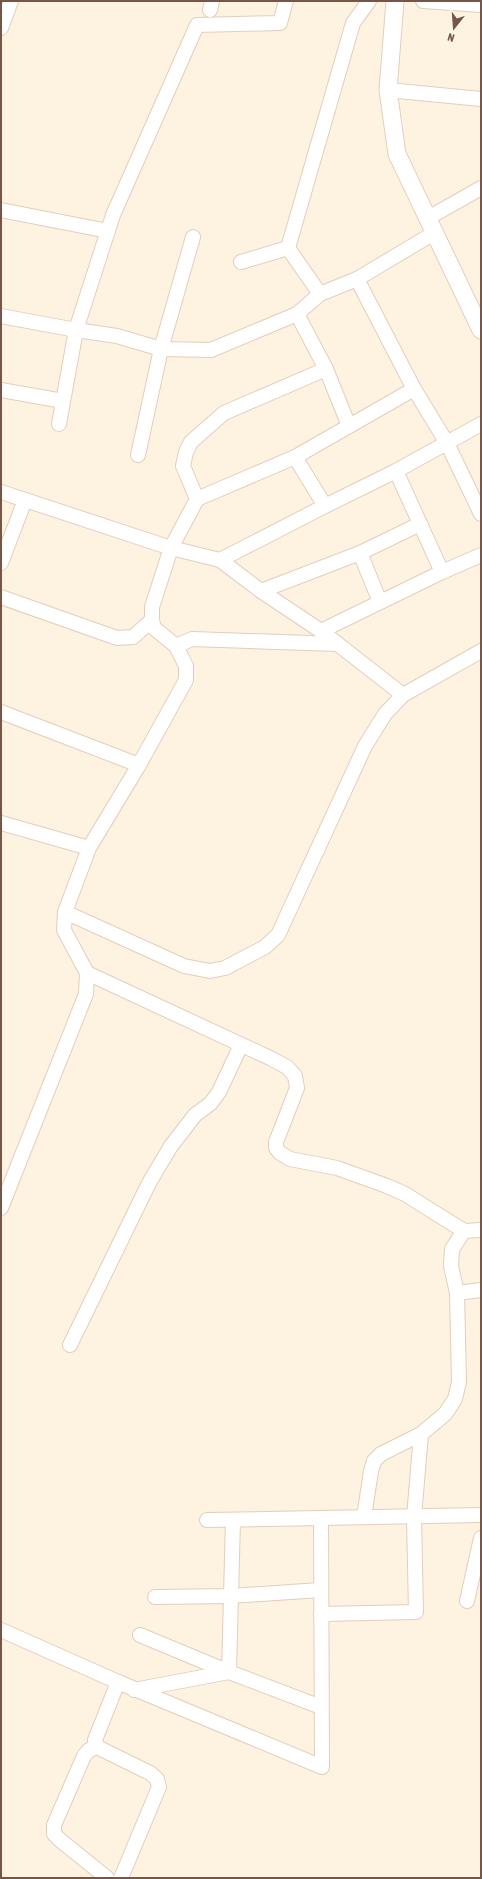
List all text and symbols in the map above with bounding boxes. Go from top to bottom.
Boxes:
north arrow [434,8,474,48]
text: N [446,31,456,44]

